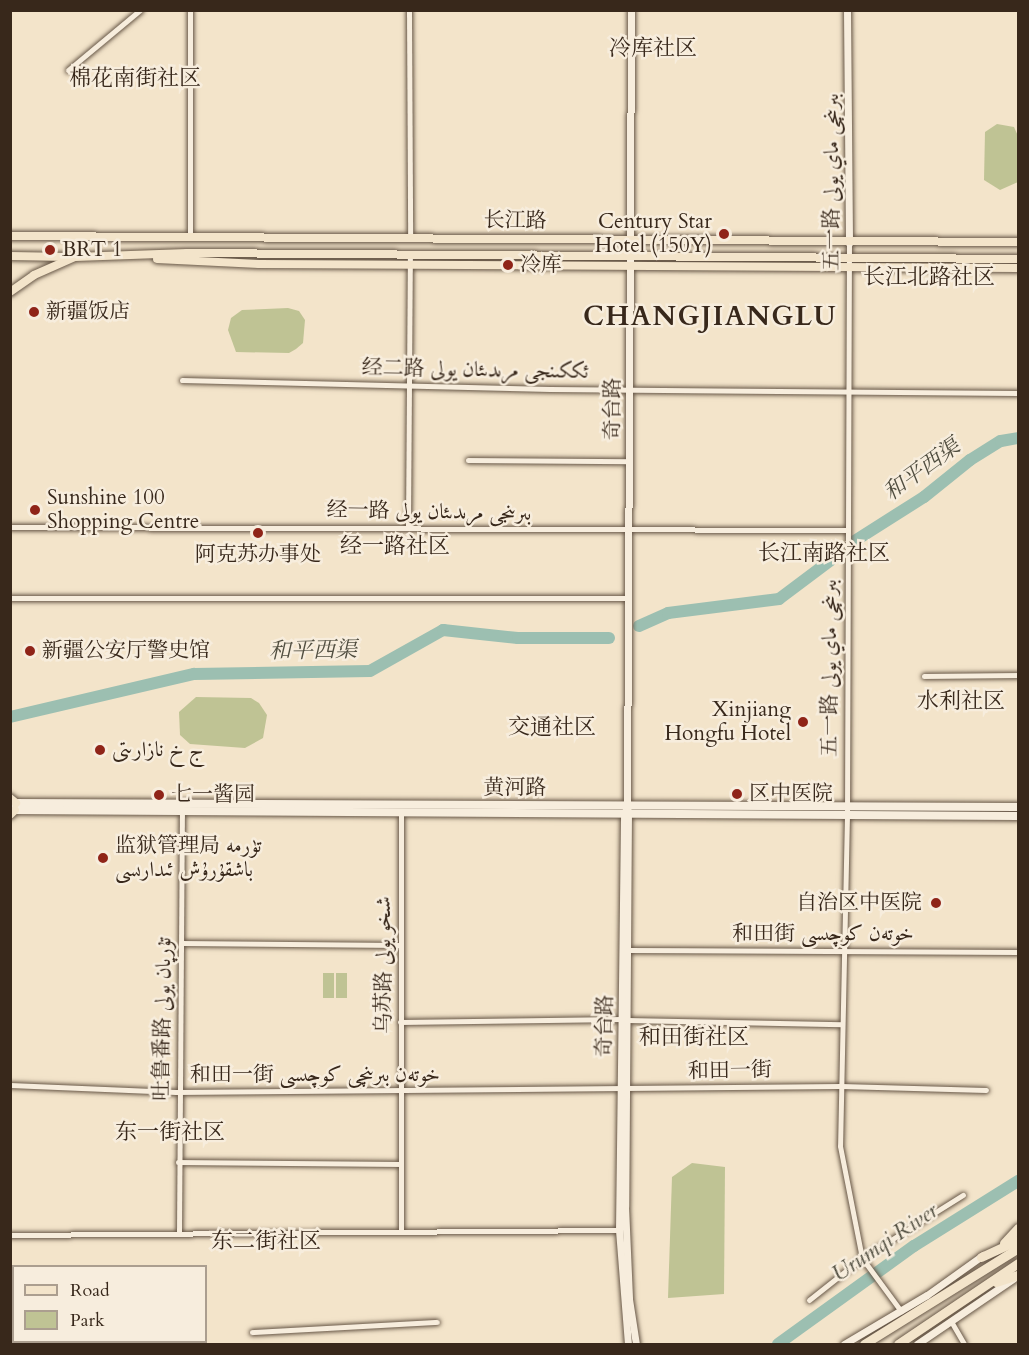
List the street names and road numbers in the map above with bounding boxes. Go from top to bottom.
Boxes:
street label: 五一路 بىرىنچى ماي يولى [819,93,845,271]
street label: 长江路 [483,208,547,234]
street label: 经二路 ئككىنجى مرىدىئان يولى [361,355,589,385]
street label: 奇台路 [600,378,626,440]
street label: 经一路 بىرىنجى مرىدىئان يولى [326,498,532,526]
street label: 五一路 بىرىنچى ماي يولى [817,579,843,757]
street label: 黄河路 [484,775,546,801]
street label: 乌苏路 شىخو يولى [371,896,397,1034]
street label: 和田街 خوتەن كوچىسى [732,921,914,947]
street label: 吐鲁番路 تۇرپان يولى [149,937,177,1101]
street label: 奇台路 [592,994,618,1058]
street label: 和田一街 [688,1058,772,1084]
street label: 和田一街 خوتەن بىرىنچى كوچىسى [190,1062,440,1088]

